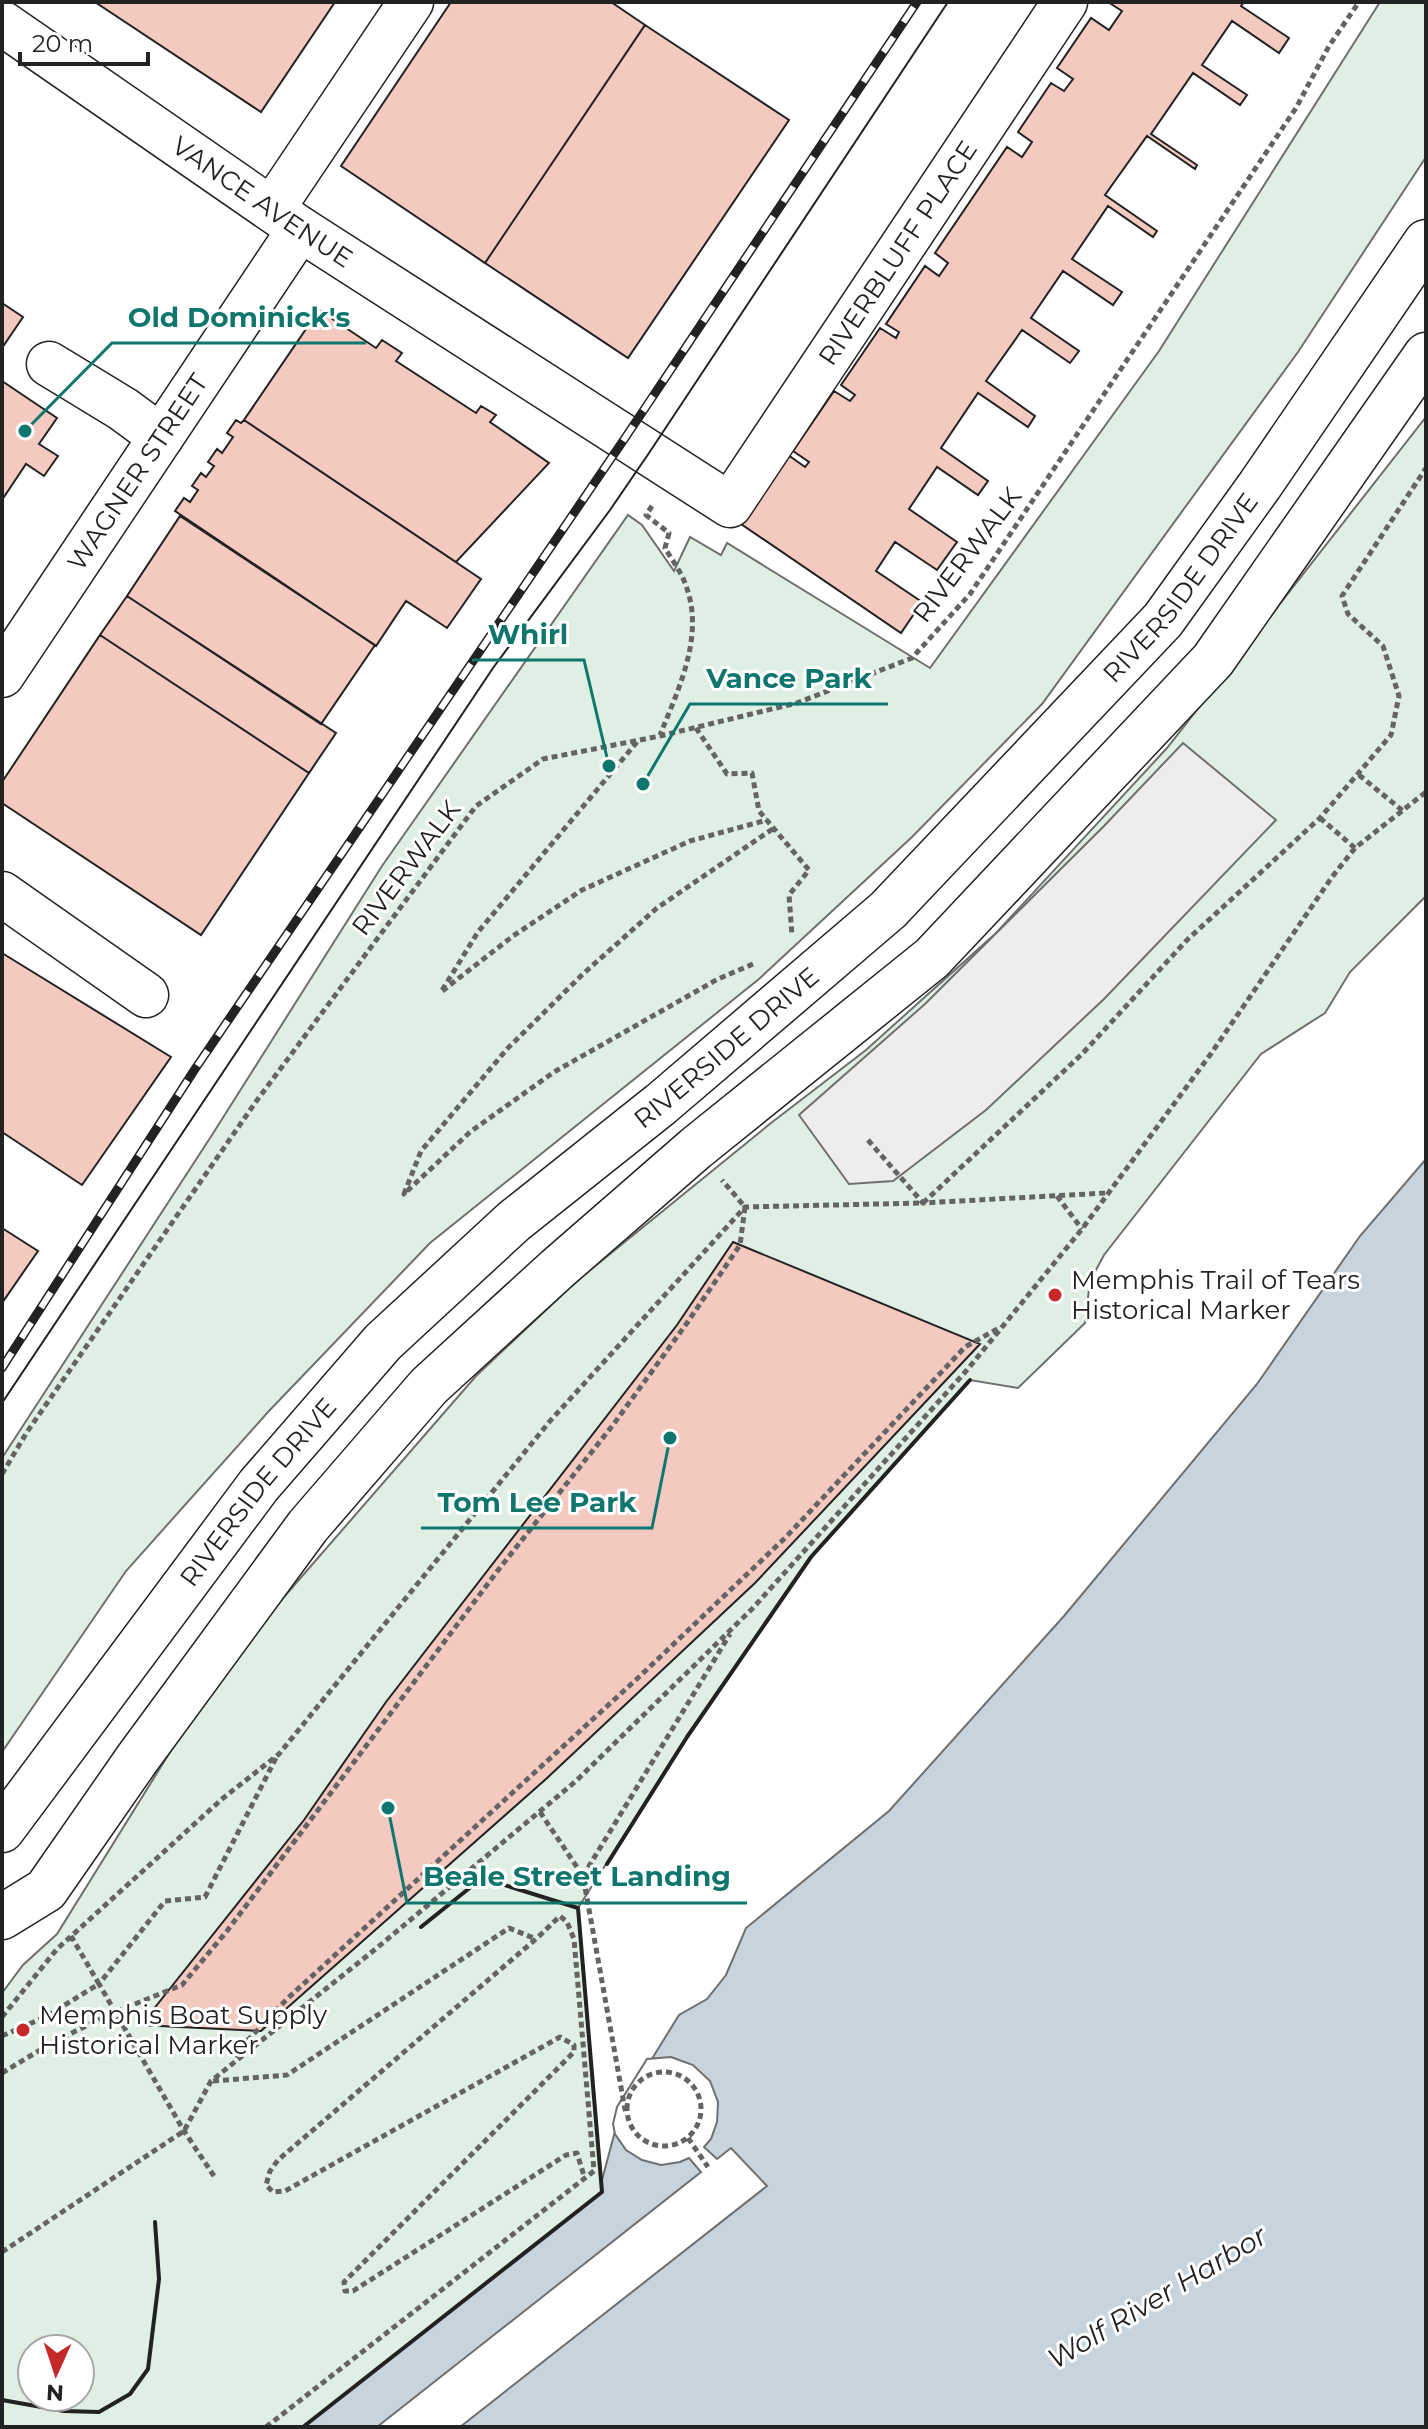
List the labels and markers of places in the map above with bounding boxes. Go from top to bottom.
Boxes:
callout: Old Dominick's [112,291,366,343]
callout: Whirl [472,608,584,660]
callout: Vance Park [690,652,888,704]
place label: Memphis Trail of Tears Historical Marker [1071,1264,1360,1326]
marker: Memphis Trail of Tears Historical Marker [1046,1286,1064,1304]
callout: Tom Lee Park [421,1476,652,1528]
callout: Beale Street Landing [407,1851,747,1903]
place label: Memphis Boat Supply Historical Marker [39,1999,328,2061]
marker: Memphis Boat Supply Historical Marker [14,2021,32,2039]

